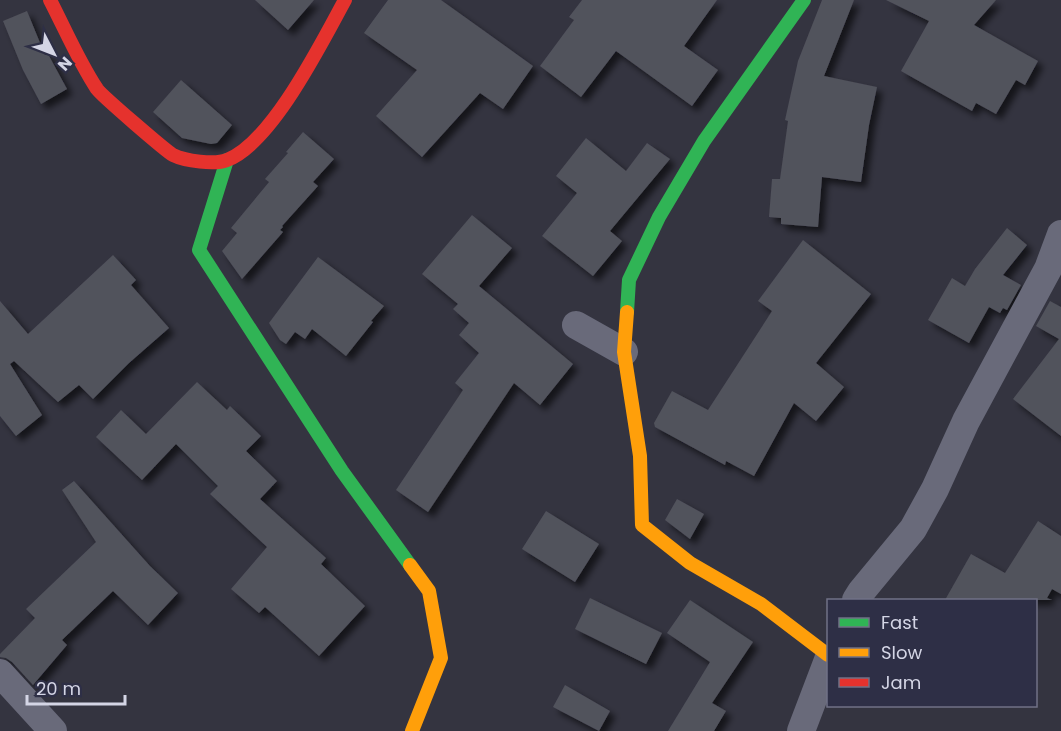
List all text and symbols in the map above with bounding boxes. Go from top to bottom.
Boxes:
north arrow [24,24,84,84]
text: N [52,52,77,76]
legend [827,599,1037,707]
text: Fast [881,610,918,635]
text: Slow [881,640,923,665]
scale bar [27,668,124,706]
text: Jam [881,670,921,695]
text: 20 m [36,676,81,701]

